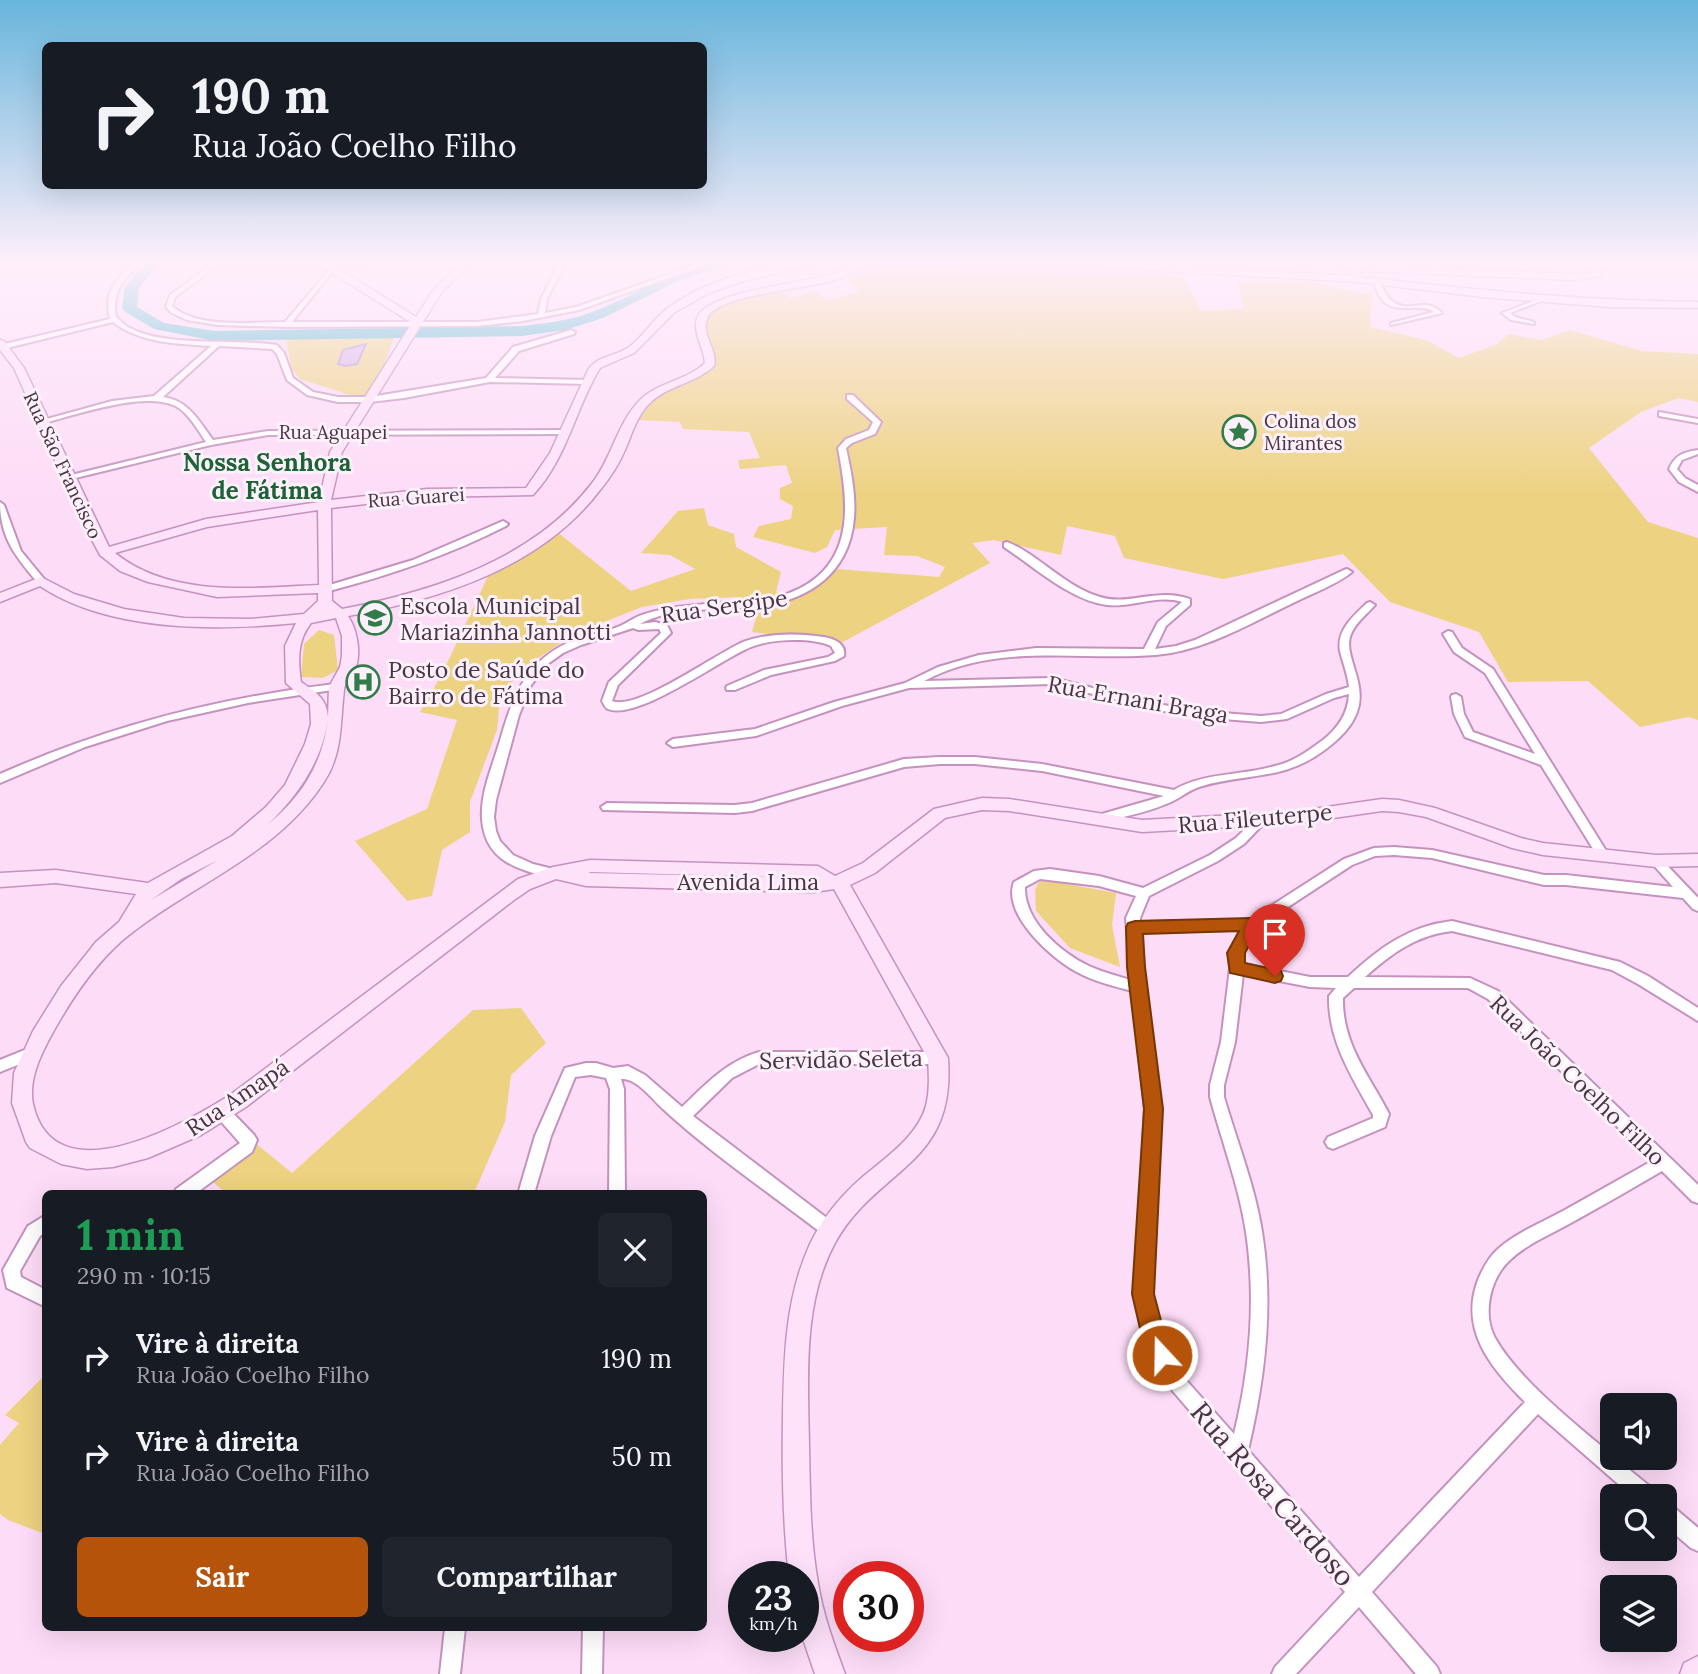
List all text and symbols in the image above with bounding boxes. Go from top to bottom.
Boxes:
text: 190 m [192,64,329,126]
icon: right [77,70,168,161]
text: Rua João Coelho Filho [192,125,517,166]
street label: Rua São Francisco [18,388,108,542]
place label: Colina dos Mirantes [1264,409,1357,455]
place icon: Colina dos Mirantes [1220,413,1258,451]
street label: Rua Aguapei [279,420,387,444]
district label: Nossa Senhora de Fátima [183,447,352,506]
street label: Rua Guarei [367,482,465,512]
street label: Rua Sergipe [659,583,789,629]
place label: Escola Municipal Mariazinha Jannotti [400,591,611,646]
school or university icon: Escola Municipal Mariazinha Jannotti [356,599,394,637]
place label: Posto de Saúde do Bairro de Fátima [388,655,584,710]
hospital icon: Posto de Saúde do Bairro de Fátima [344,663,382,701]
street label: Rua Ernani Braga [1045,669,1231,729]
street label: Rua Fileuterpe [1177,797,1333,839]
street label: Avenida Lima [676,867,819,896]
pin [1245,904,1305,976]
icon: arrive [1256,915,1294,953]
street label: Rua João Coelho Filho [1484,989,1672,1171]
street label: Servidão Seleta [759,1043,923,1075]
street label: Rua Amapá [180,1052,294,1142]
text: 1 min [77,1208,184,1262]
button: close [598,1213,672,1287]
text: 290 m · 10:15 [77,1261,211,1290]
position arrow [1125,1318,1199,1392]
text: Vire à direita [136,1327,299,1360]
icon: right [77,1339,115,1377]
text: 190 m [601,1342,672,1375]
text: Rua João Coelho Filho [136,1360,369,1389]
map controls [1600,1393,1677,1652]
button: sound [1600,1393,1677,1470]
street label: Rua Rosa Cardoso [1183,1394,1363,1594]
text: Vire à direita [136,1425,299,1458]
icon: right [77,1437,115,1475]
text: 50 m [612,1440,672,1473]
text: Rua João Coelho Filho [136,1458,369,1487]
button: search [1600,1484,1677,1561]
button: Sair [77,1537,368,1617]
button: Compartilhar [382,1537,672,1617]
speed limit sign: 30 [833,1561,924,1652]
text: 23 [754,1575,793,1620]
button: layers [1600,1575,1677,1652]
text: km/h [749,1612,798,1635]

